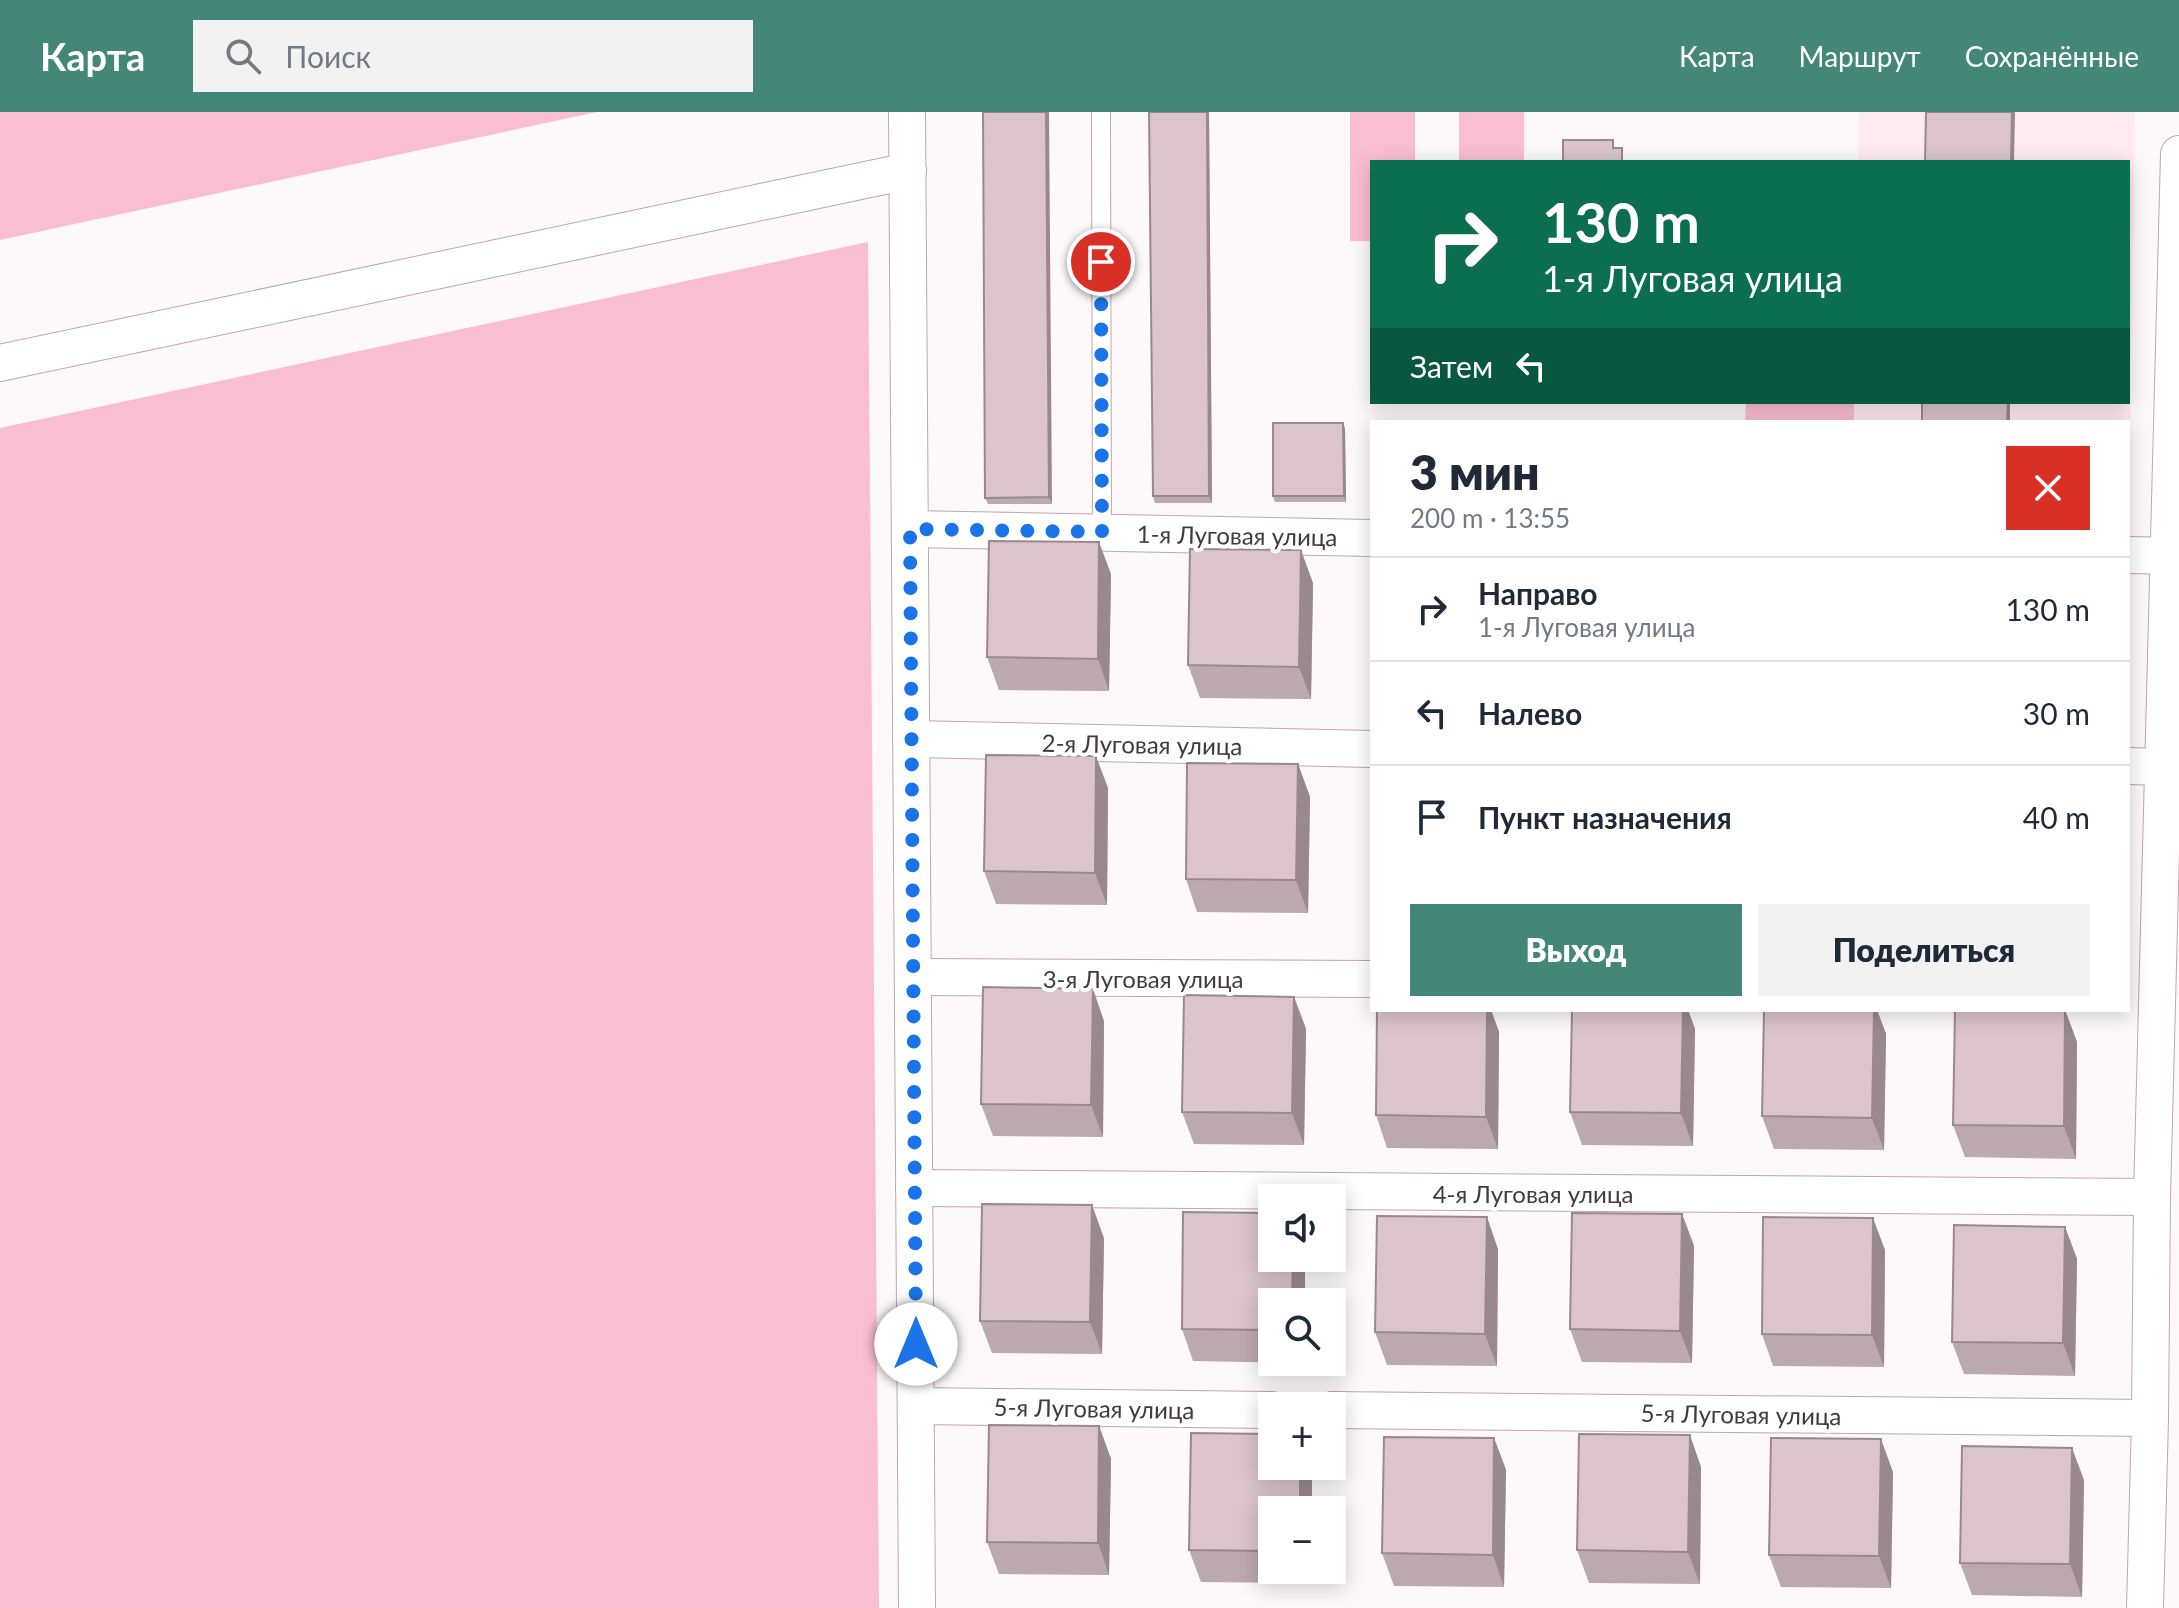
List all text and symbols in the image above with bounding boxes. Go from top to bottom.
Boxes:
search box [193,20,753,92]
text: Карта [40,33,145,79]
icon: search [221,34,265,78]
text: Поиск [285,38,371,74]
text: Карта [1679,39,1755,73]
text: Маршрут [1799,39,1921,73]
text: Сохранённые [1965,39,2139,73]
text: 130 m [1542,188,1700,255]
icon: right [1410,192,1514,296]
pin [1067,228,1135,296]
icon: arrive [1079,240,1123,284]
text: 1-я Луговая улица [1542,256,1843,300]
icon: left [1509,344,1553,388]
text: Затем [1410,348,1493,384]
text: 3 мин [1410,443,1540,500]
button: close [2006,446,2090,530]
text: 200 m · 13:55 [1410,502,1570,534]
street label: 1-я Луговая улица [1136,519,1338,551]
text: Направо [1478,575,1598,611]
icon: right [1410,587,1454,631]
text: 130 m [2005,591,2090,627]
text: 1-я Луговая улица [1478,611,1695,643]
icon: left [1410,691,1454,735]
text: Налево [1478,695,1582,731]
text: 30 m [2023,695,2090,731]
street label: 2-я Луговая улица [1041,728,1243,760]
icon: arrive [1410,795,1454,839]
text: Пункт назначения [1478,799,1732,835]
text: 40 m [2023,799,2090,835]
button: Выход [1410,904,1742,996]
button: Поделиться [1758,904,2090,996]
street label: 3-я Луговая улица [1043,964,1243,993]
street label: 4-я Луговая улица [1433,1179,1633,1208]
map controls [1258,1184,1346,1584]
button: sound [1258,1184,1346,1272]
button: search [1258,1288,1346,1376]
position arrow [874,1302,958,1386]
street label: 5-я Луговая улица [993,1392,1195,1424]
button: + [1258,1392,1346,1480]
street label: 5-я Луговая улица [1640,1398,1842,1430]
button: − [1258,1496,1346,1584]

